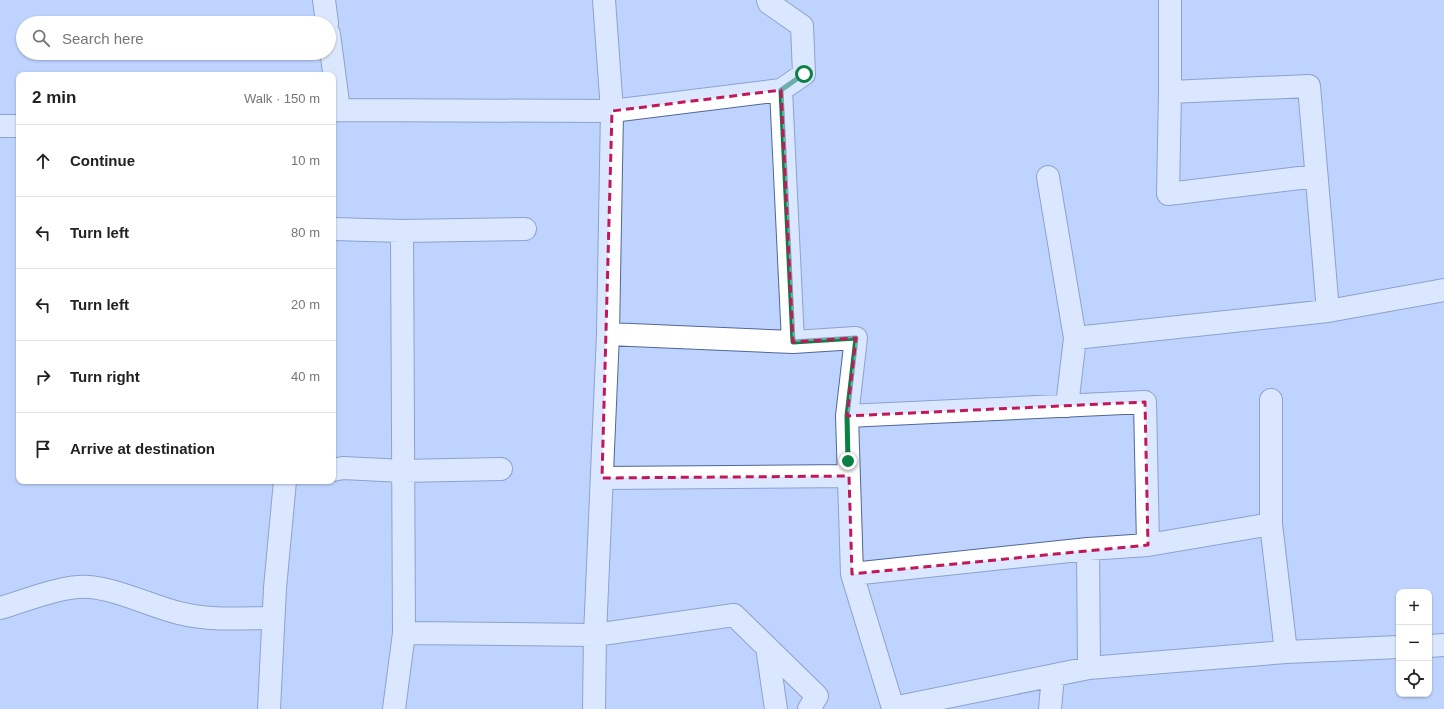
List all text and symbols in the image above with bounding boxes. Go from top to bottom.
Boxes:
search box [16,16,336,60]
icon: search [30,27,52,49]
text: Search here [62,30,144,47]
route start [795,65,813,83]
text: 2 min [32,88,76,107]
text: Walk · 150 m [244,91,320,106]
icon: ahead [32,150,54,172]
text: Continue [70,152,135,169]
text: 10 m [291,153,320,168]
icon: left [32,222,54,244]
text: Turn left [70,224,129,241]
text: 80 m [291,225,320,240]
icon: left [32,294,54,316]
text: Turn left [70,296,129,313]
text: 20 m [291,297,320,312]
icon: right [32,366,54,388]
text: Turn right [70,368,140,385]
text: 40 m [291,369,320,384]
icon: arrive [32,438,54,460]
text: Arrive at destination [70,440,215,457]
route end [839,452,857,470]
map controls [1396,589,1432,697]
button: + [1396,589,1432,625]
button: − [1396,625,1432,661]
button: locate [1396,661,1432,697]

